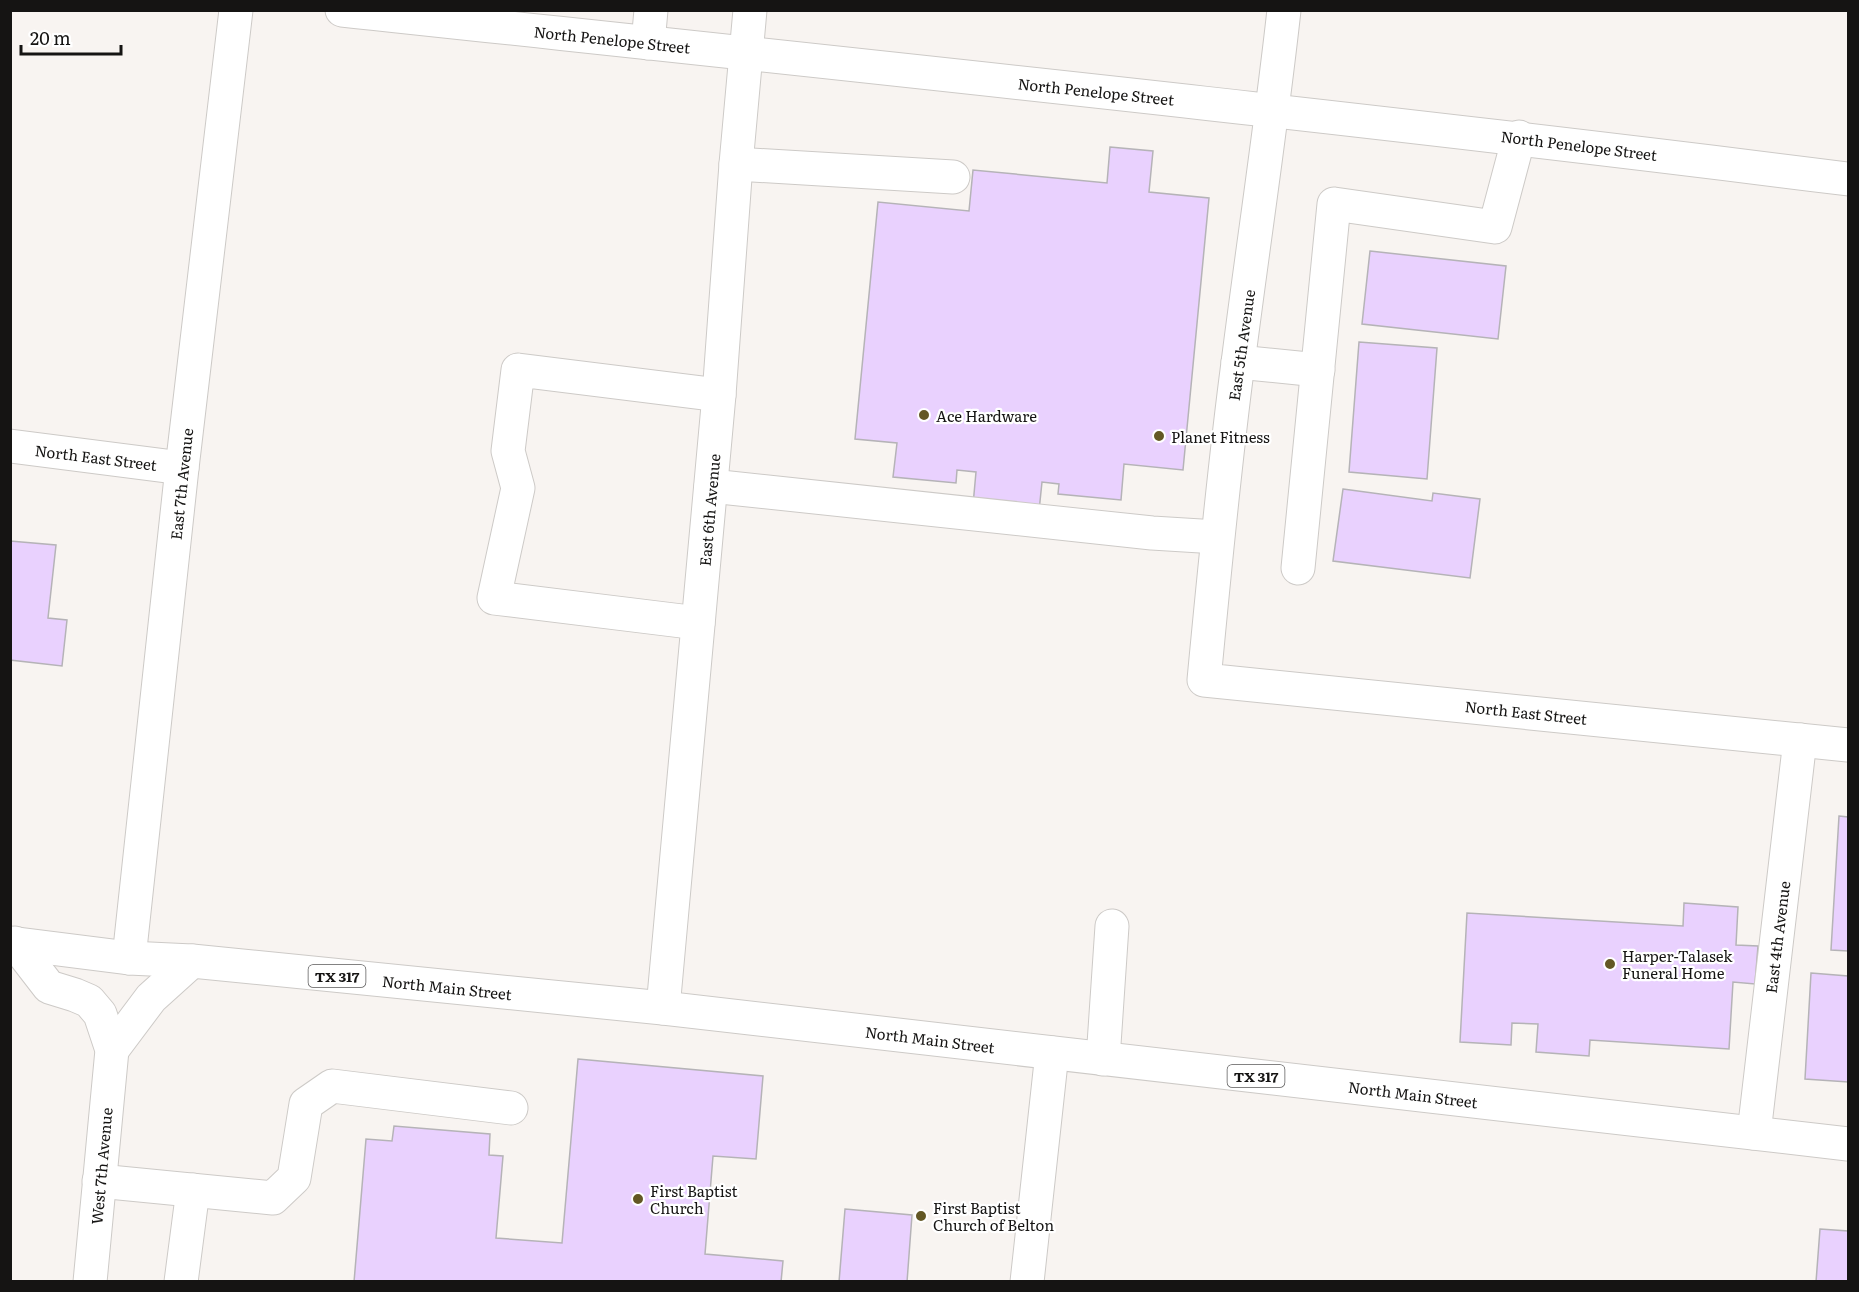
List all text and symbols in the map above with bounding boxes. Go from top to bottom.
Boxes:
scale bar [21,18,122,56]
street label: North Penelope Street [533,19,691,59]
text: 20 m [30,24,71,51]
street label: North Penelope Street [1017,71,1175,111]
street label: North Penelope Street [1500,124,1658,166]
street label: East 5th Avenue [1222,288,1260,402]
place label: Ace Hardware [936,404,1037,427]
marker: Ace Hardware [917,408,931,422]
place label: Planet Fitness [1171,425,1270,448]
street label: East 7th Avenue [164,427,198,541]
marker: Planet Fitness [1152,429,1166,443]
street label: North East Street [34,438,158,476]
street label: East 6th Avenue [693,453,725,567]
street label: North East Street [1464,694,1588,730]
street label: East 4th Avenue [1759,879,1795,995]
place label: Harper-Talasek Funeral Home [1622,944,1733,984]
marker: Harper-Talasek Funeral Home [1603,957,1617,971]
road number: TX 317 [308,965,366,987]
street label: North Main Street [381,969,513,1005]
street label: North Main Street [864,1020,996,1058]
road number: TX 317 [1228,1065,1284,1087]
street label: North Main Street [1347,1075,1479,1113]
street label: West 7th Avenue [84,1106,118,1226]
place label: First Baptist Church [650,1179,738,1219]
marker: First Baptist Church [631,1192,645,1206]
place label: First Baptist Church of Belton [933,1196,1054,1236]
marker: First Baptist Church of Belton [914,1209,928,1223]

